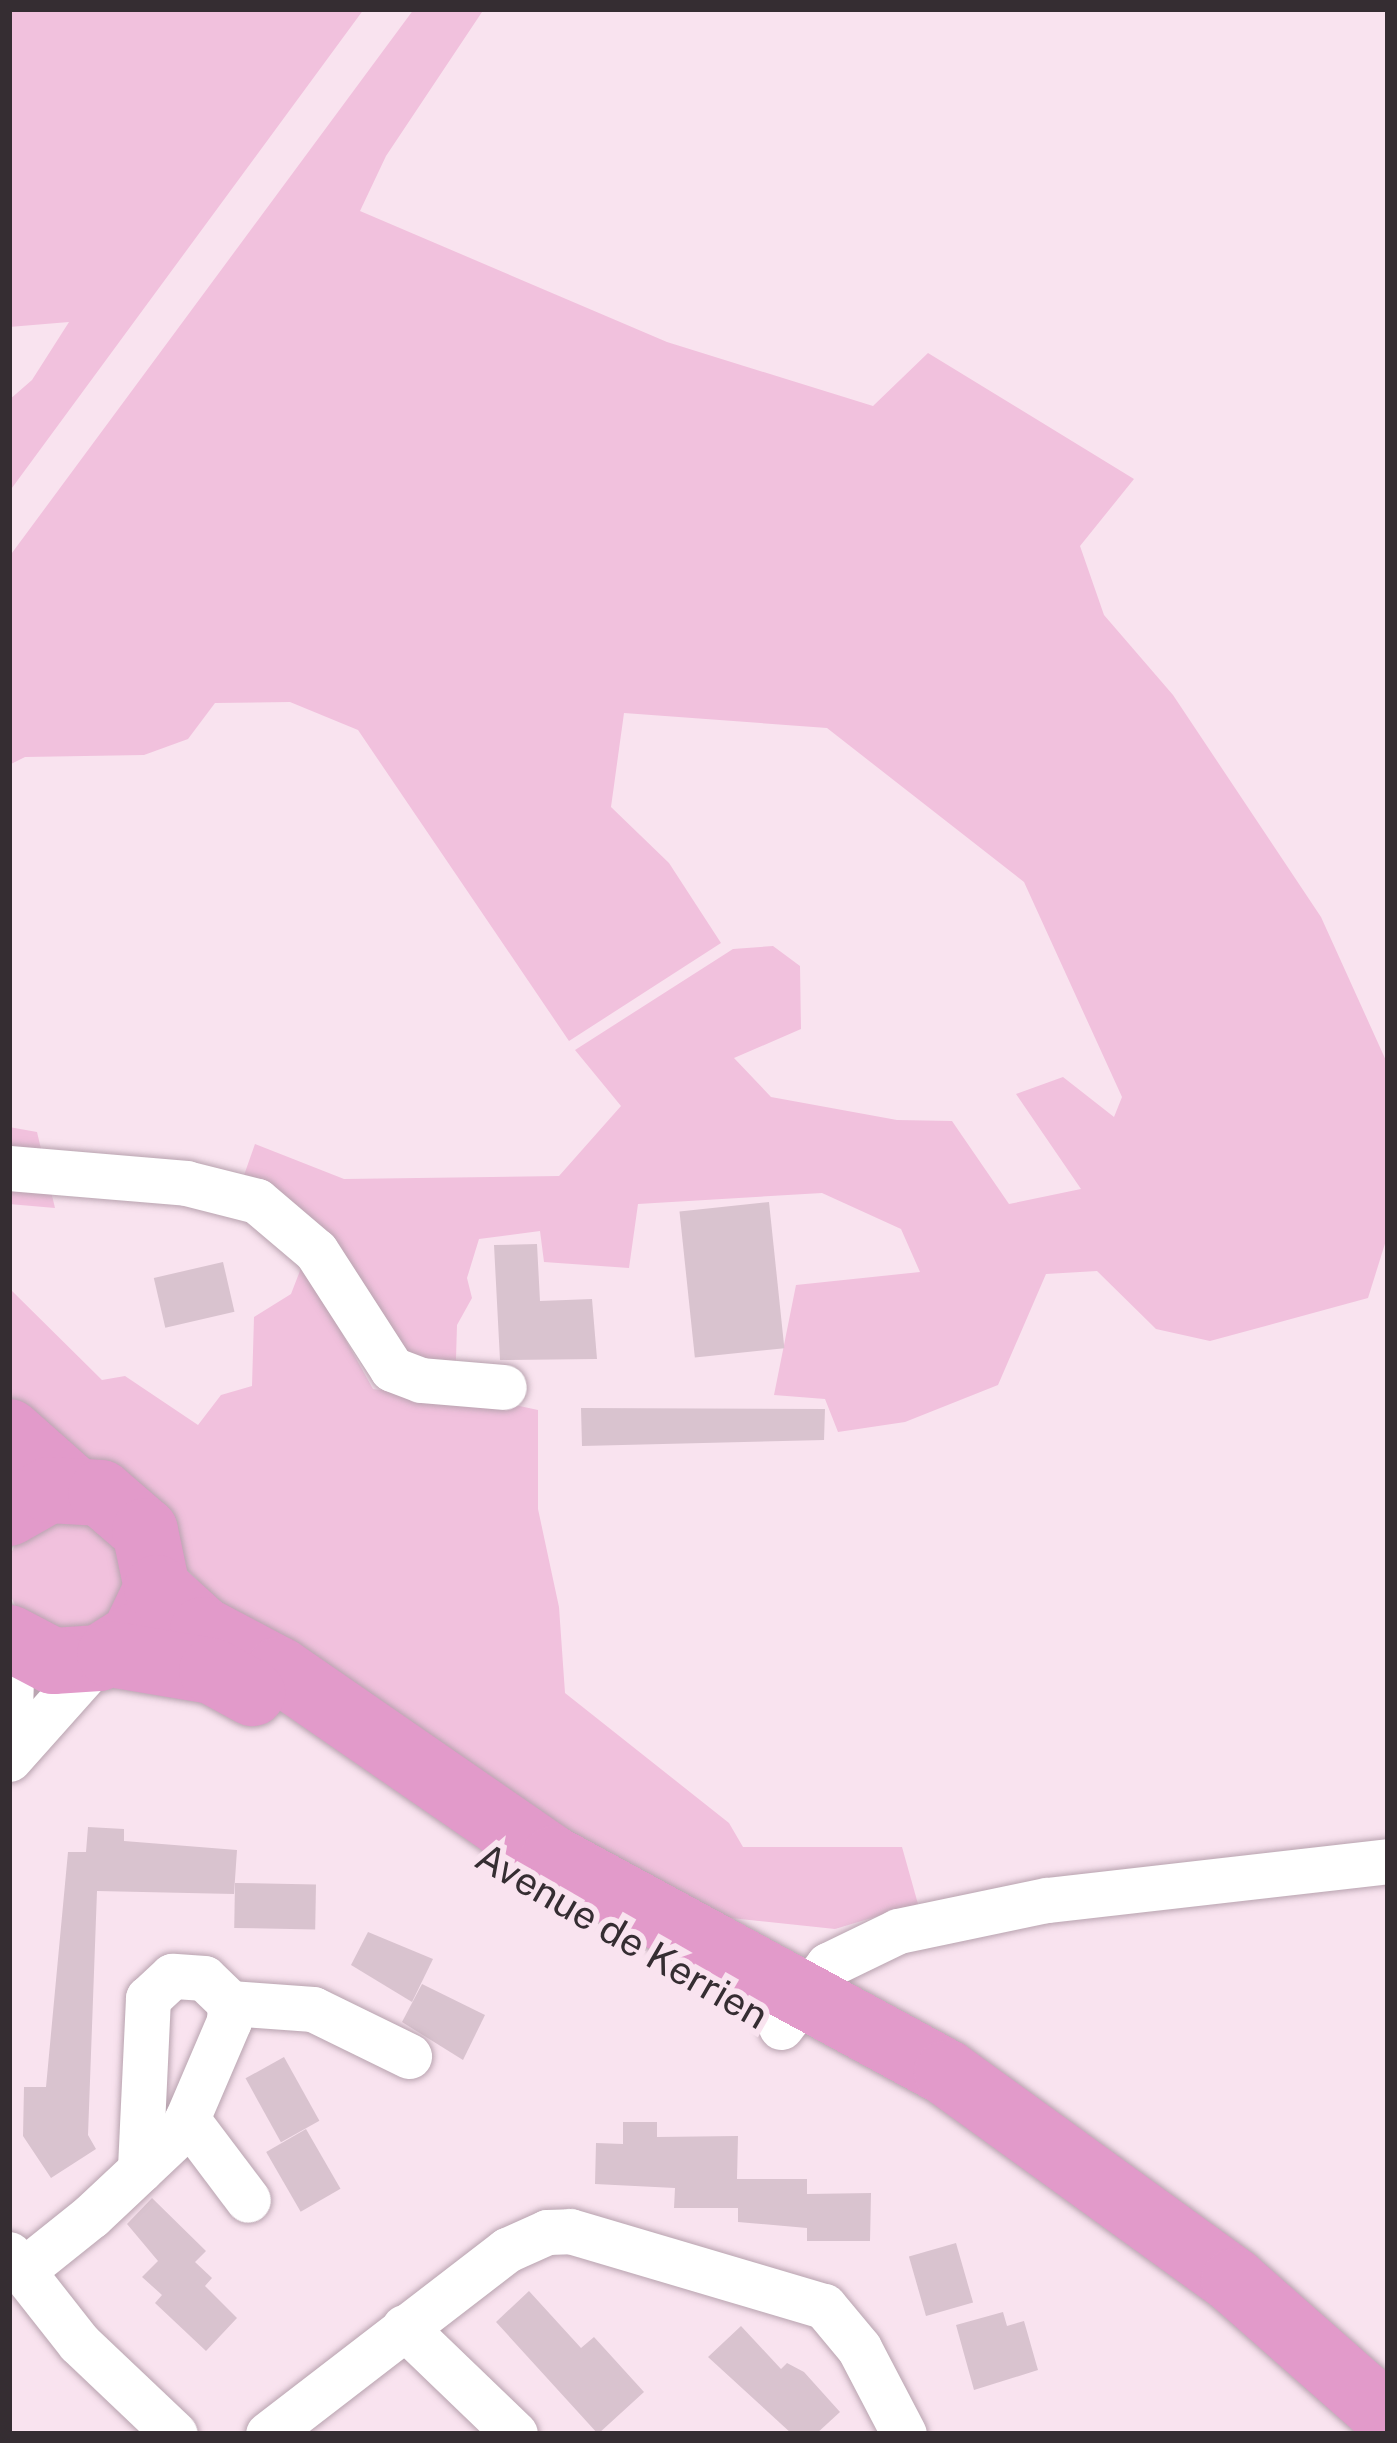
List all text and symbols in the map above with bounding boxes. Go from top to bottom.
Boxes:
street label: Avenue de Kerrien [467,1833,777,2039]

